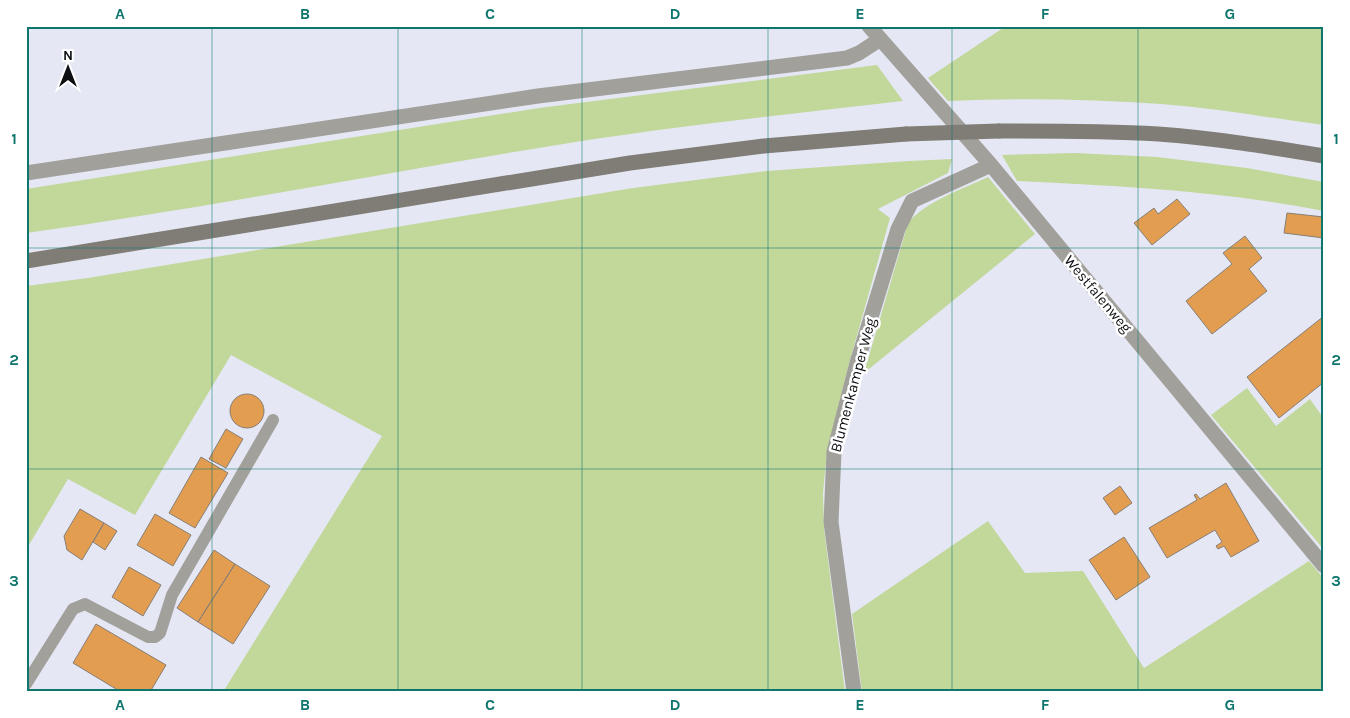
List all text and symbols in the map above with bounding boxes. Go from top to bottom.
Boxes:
text: A [115,4,125,23]
text: B [300,4,310,23]
text: C [485,4,495,23]
text: D [670,4,681,23]
text: E [855,4,865,23]
text: F [1041,4,1050,23]
text: G [1225,4,1235,23]
north arrow [42,42,92,92]
text: N [63,47,73,64]
text: 1 [11,129,17,148]
text: 1 [1333,129,1339,148]
street label: Westfalenweg [1060,252,1136,337]
street label: Blumenkamper Weg [826,315,880,454]
text: 2 [9,350,19,369]
text: 2 [1331,350,1341,369]
text: 3 [9,571,19,590]
text: 3 [1331,571,1341,590]
text: A [115,695,125,714]
text: B [300,695,310,714]
text: C [485,695,495,714]
text: D [670,695,681,714]
text: E [855,695,865,714]
text: F [1041,695,1050,714]
text: G [1225,695,1235,714]

